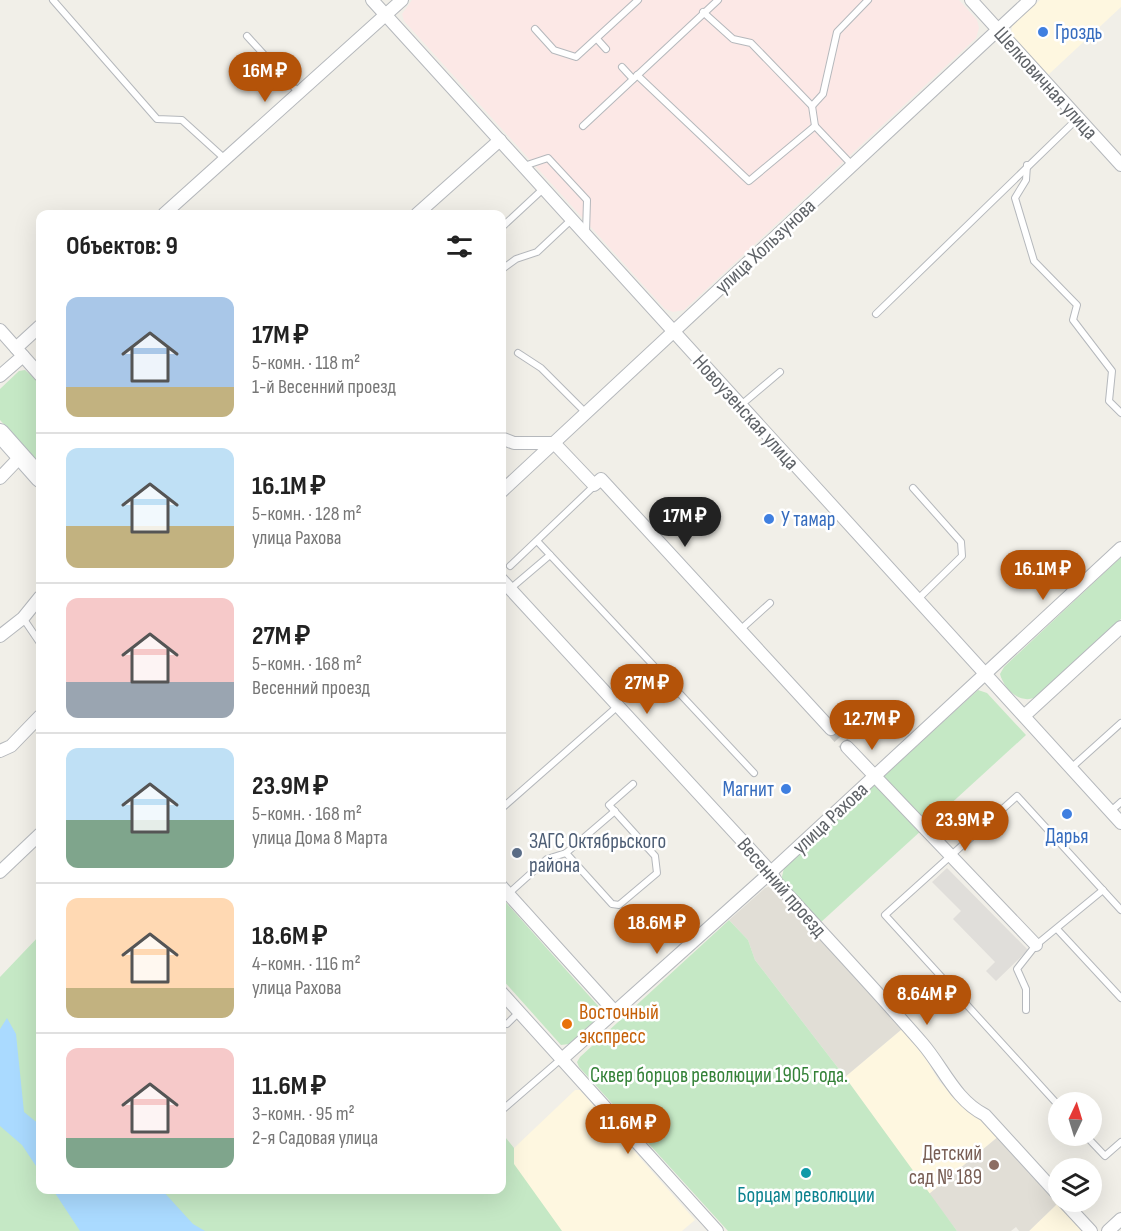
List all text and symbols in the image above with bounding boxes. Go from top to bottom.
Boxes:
place label: Гроздь [1055,20,1103,45]
street label: Шелковичная улица [988,22,1103,145]
marker: Гроздь [1036,25,1050,39]
pin: 16M ₽ [223,52,307,103]
text: 16M ₽ [243,59,287,83]
street label: улица Хользунова [710,194,821,299]
icon: filters [443,230,476,263]
text: Объектов: 9 [66,231,178,262]
text: 17M ₽ [252,320,309,351]
icon: home [114,321,186,393]
street label: Новоузенская улица [687,350,804,475]
text: 5-комн. · 118 m² [252,351,360,375]
text: 1-й Весенний проезд [252,375,396,399]
text: 16.1M ₽ [252,471,326,502]
icon: home [114,472,186,544]
pin: 17M ₽ [643,497,727,548]
text: 5-комн. · 128 m² [252,502,362,526]
text: 17M ₽ [663,504,707,528]
place label: У тамар [781,507,835,532]
marker: У тамар [762,512,776,526]
text: улица Рахова [252,526,341,550]
pin: 16.1M ₽ [988,550,1098,601]
text: 16.1M ₽ [1015,557,1071,581]
text: 27M ₽ [252,621,310,652]
icon: home [114,622,186,694]
text: 5-комн. · 168 m² [252,652,362,676]
pin: 27M ₽ [605,664,689,715]
text: 27M ₽ [625,671,669,695]
text: Весенний проезд [252,676,370,700]
pin: 12.7M ₽ [817,700,927,751]
text: 12.7M ₽ [844,707,900,731]
text: 23.9M ₽ [252,771,329,802]
icon: home [114,772,186,844]
place label: Магнит [723,777,774,802]
street label: улица Рахова [787,777,873,860]
marker: Магнит [779,782,793,796]
pin: 23.9M ₽ [910,801,1020,852]
text: 5-комн. · 168 m² [252,802,362,826]
marker: Дарья [1060,807,1074,821]
text: 23.9M ₽ [936,808,994,832]
place label: Дарья [1045,824,1089,849]
text: улица Дома 8 Марта [252,826,388,850]
place label: ЗАГС Октябрьского района [529,829,666,878]
street label: Весенний проезд [732,832,832,942]
marker: ЗАГС Октябрьского района [510,846,524,860]
pin: 18.6M ₽ [602,904,712,955]
text: 18.6M ₽ [628,911,686,935]
text: 18.6M ₽ [252,921,328,952]
icon: home [114,922,186,994]
text: 4-комн. · 116 m² [252,952,361,976]
pin: 8.64M ₽ [872,975,982,1026]
text: улица Рахова [252,976,341,1000]
text: 8.64M ₽ [897,982,957,1006]
place label: Восточный экспресс [579,1000,659,1049]
marker: Восточный экспресс [560,1017,574,1031]
park label: Сквер борцов революции 1905 года. [590,1063,848,1088]
text: 11.6M ₽ [252,1071,326,1102]
icon: home [114,1072,186,1144]
north arrow [1048,1092,1102,1146]
map controls [1048,1092,1102,1212]
text: 3-комн. · 95 m² [252,1102,355,1126]
pin: 11.6M ₽ [573,1104,683,1155]
text: 11.6M ₽ [599,1111,657,1135]
text: 2-я Садовая улица [252,1126,378,1150]
place label: Детский сад № 189 [909,1141,982,1190]
marker: Детский сад № 189 [987,1158,1001,1172]
button: layers [1048,1158,1102,1212]
marker: Борцам революции [799,1166,813,1180]
place label: Борцам революции [737,1183,875,1208]

